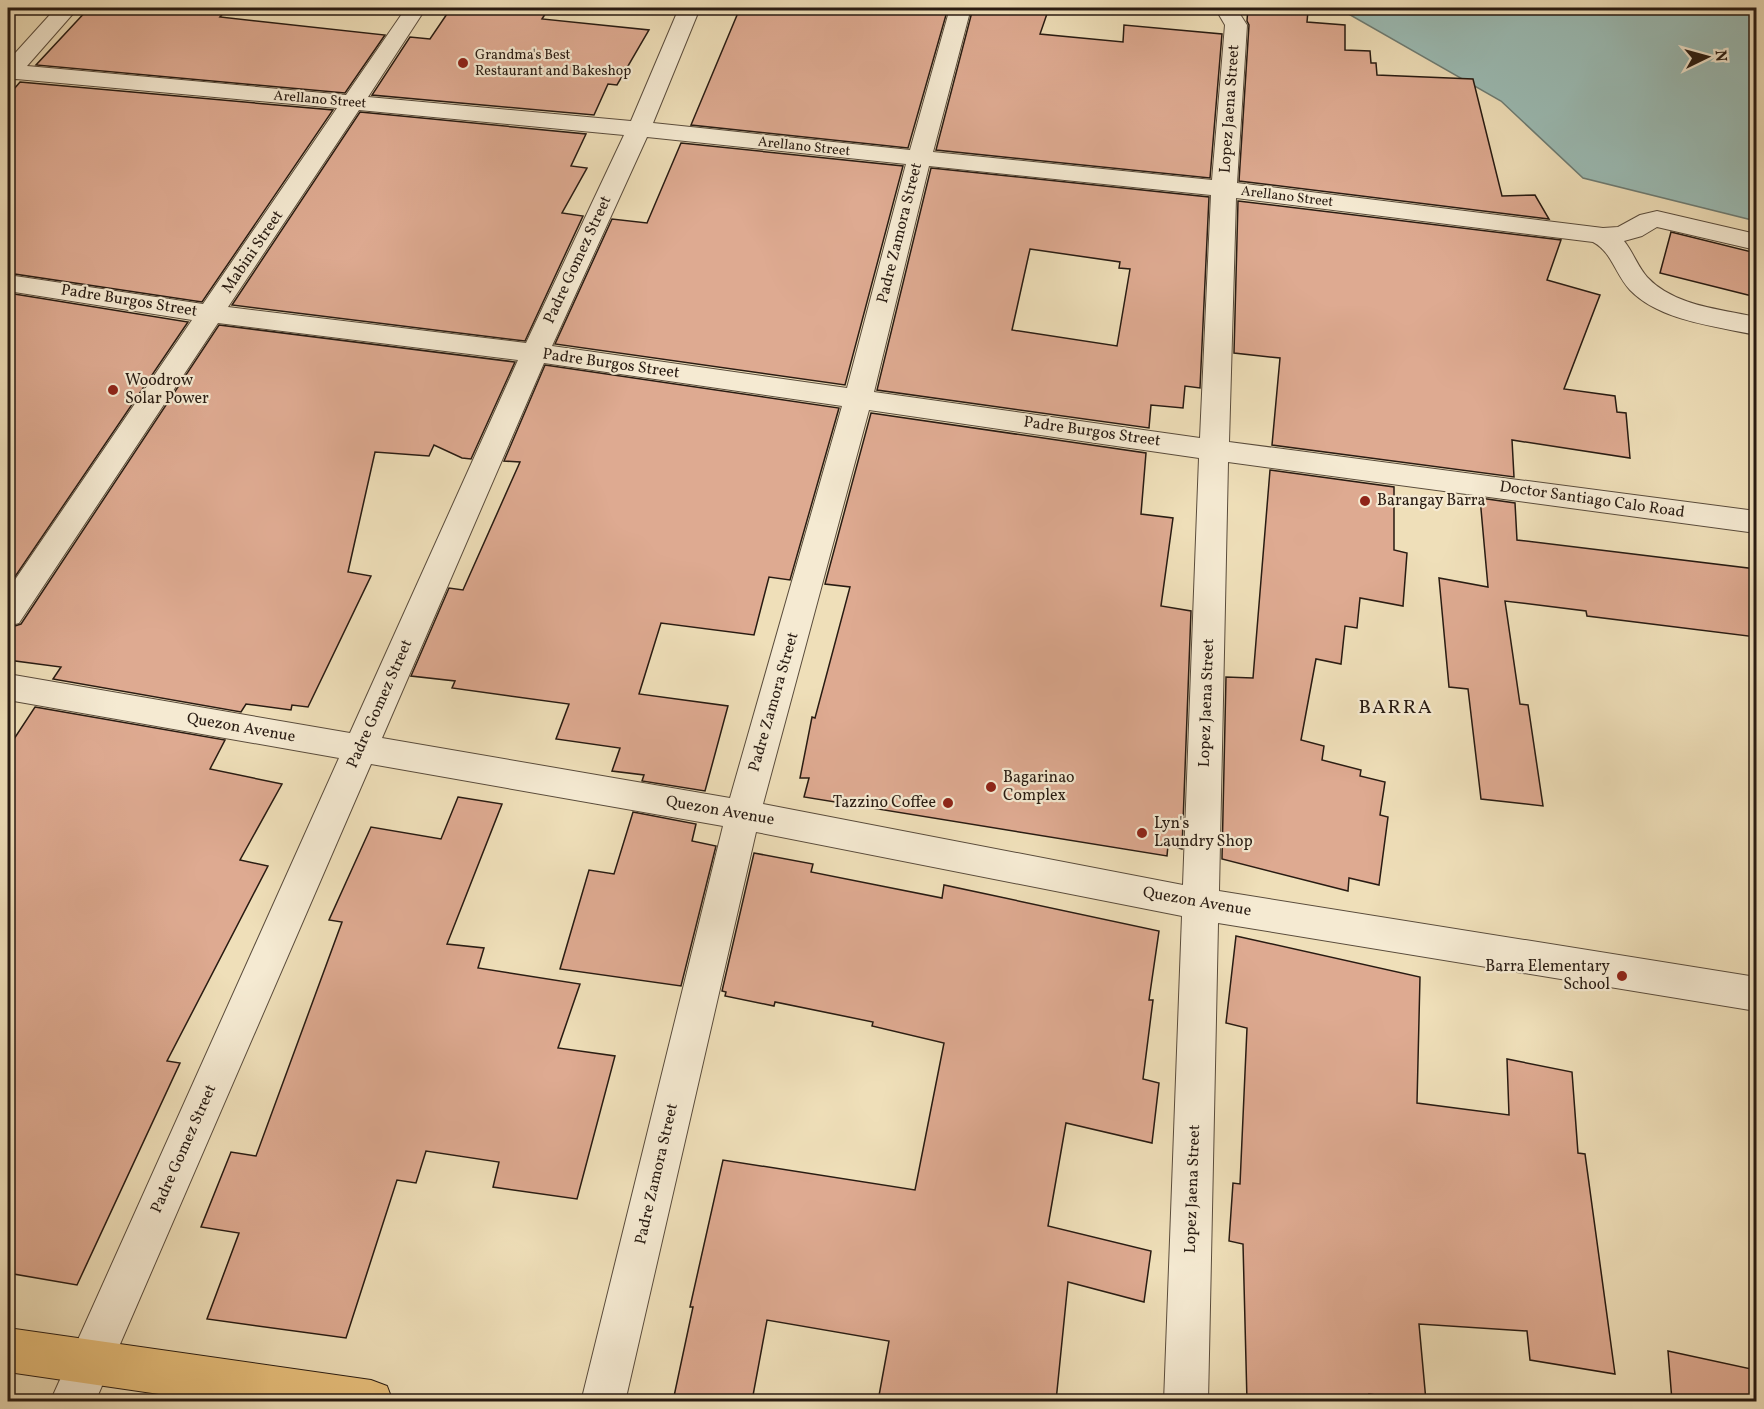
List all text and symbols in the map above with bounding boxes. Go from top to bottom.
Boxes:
north arrow [1677,27,1737,87]
street label: Lopez Jaena Street [1215,44,1245,174]
place label: Grandma's Best Restaurant and Bakeshop [475,46,631,81]
text: N [1708,49,1731,63]
marker: Grandma's Best Restaurant and Bakeshop [456,56,470,70]
street label: Arellano Street [273,86,367,114]
street label: Arellano Street [757,133,851,161]
street label: Padre Zamora Street [872,160,928,306]
street label: Arellano Street [1240,182,1334,212]
street label: Padre Gomez Street [539,192,617,328]
street label: Mabini Street [217,206,289,298]
street label: Padre Burgos Street [59,279,199,323]
street label: Padre Burgos Street [541,343,681,385]
place label: Woodrow Solar Power [125,370,209,410]
marker: Woodrow Solar Power [106,383,120,397]
street label: Padre Burgos Street [1022,411,1162,453]
street label: Doctor Santiago Calo Road [1498,476,1686,524]
place label: Barangay Barra [1377,490,1486,512]
marker: Barangay Barra [1358,494,1372,508]
street label: Padre Zamora Street [744,629,805,774]
street label: Padre Gomez Street [342,636,418,772]
street label: Lopez Jaena Street [1194,638,1220,768]
district label: BARRA [1359,694,1433,722]
street label: Quezon Avenue [185,708,297,748]
place label: Bagarinao Complex [1003,767,1075,807]
marker: Bagarinao Complex [984,780,998,794]
street label: Quezon Avenue [664,791,776,831]
place label: Tazzino Coffee [833,792,936,814]
marker: Tazzino Coffee [941,796,955,810]
place label: Lyn's Laundry Shop [1154,813,1253,853]
marker: Lyn's Laundry Shop [1135,826,1149,840]
street label: Quezon Avenue [1141,882,1253,922]
place label: Barra Elementary School [1485,956,1610,996]
marker: Barra Elementary School [1615,969,1629,983]
street label: Padre Gomez Street [146,1081,222,1217]
street label: Padre Zamora Street [630,1101,684,1247]
street label: Lopez Jaena Street [1180,1124,1206,1254]

